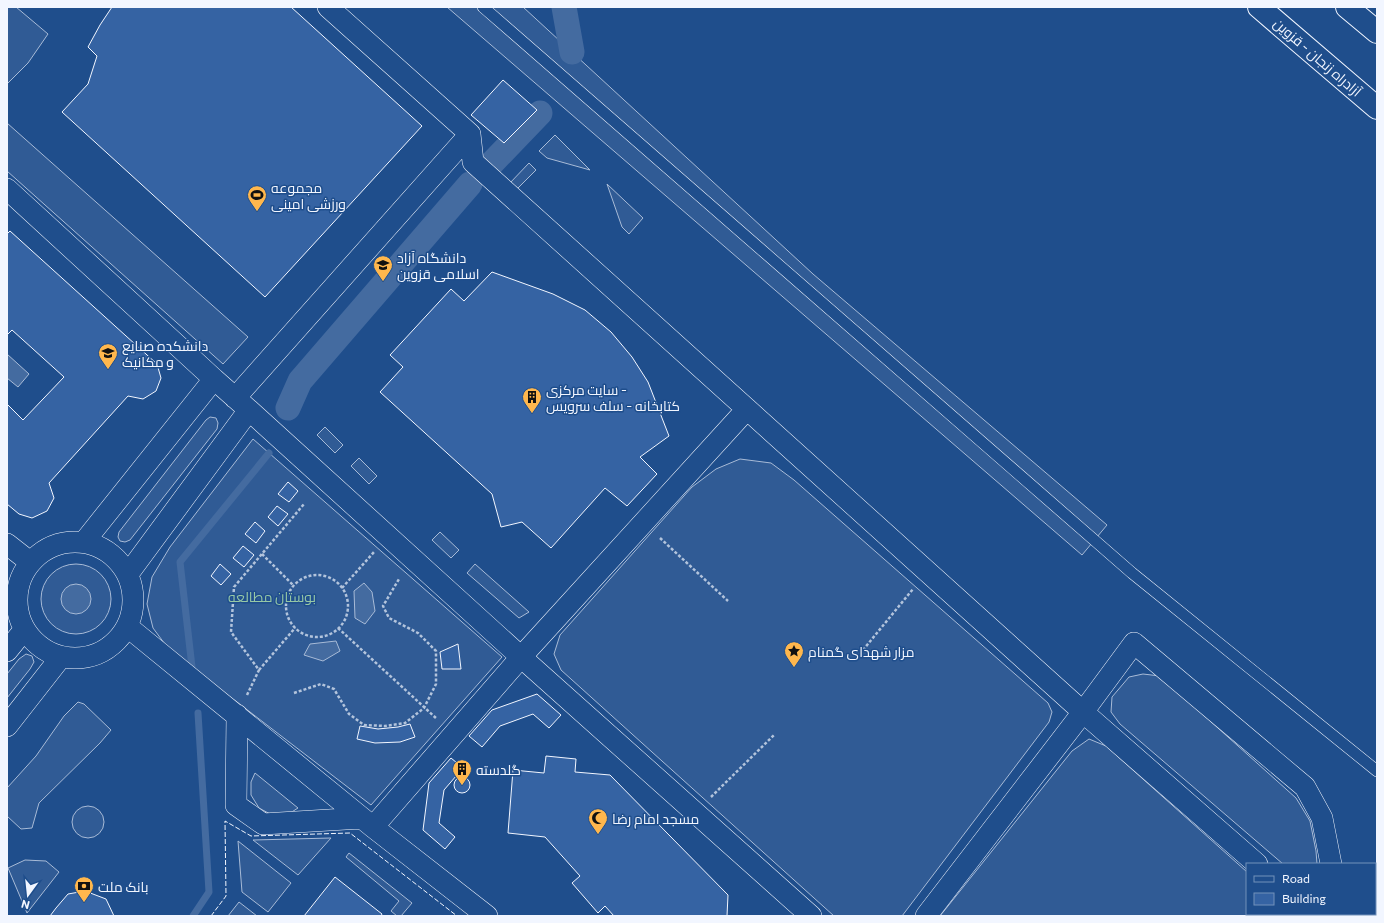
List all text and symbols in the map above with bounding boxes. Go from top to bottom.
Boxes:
street label: آزادراه زنجان - قزوین [1271,14,1366,100]
place label: مجموعه ورزشی امینی [271,179,346,212]
sports icon: مجموعه ورزشی امینی [246,184,268,212]
place label: دانشگاه آزاد اسلامی قزوین [397,249,480,282]
school or university icon: دانشگاه آزاد اسلامی قزوین [372,254,394,282]
place label: دانشکده صنایع و مکانیک [122,337,208,370]
school or university icon: دانشکده صنایع و مکانیک [97,342,119,370]
place label: سایت مرکزی - کتابخانه - سلف سرویس [546,381,680,414]
building icon: سایت مرکزی - کتابخانه - سلف سرویس [521,386,543,414]
park label: بوستان مطالعه [228,588,316,605]
place icon: مزار شهدای گمنام [783,640,805,668]
place label: مزار شهدای گمنام [808,643,915,662]
building icon: گلدسته [451,758,473,786]
place label: گلدسته [476,761,521,778]
mosque icon: مسجد امام رضا [587,807,609,835]
place label: مسجد امام رضا [612,810,699,829]
legend [1246,863,1376,915]
text: Road [1282,871,1310,885]
north arrow [8,875,48,915]
bank icon: بانک ملت [73,875,95,903]
place label: بانک ملت [98,878,148,895]
text: Building [1282,891,1326,905]
text: N [20,898,31,912]

